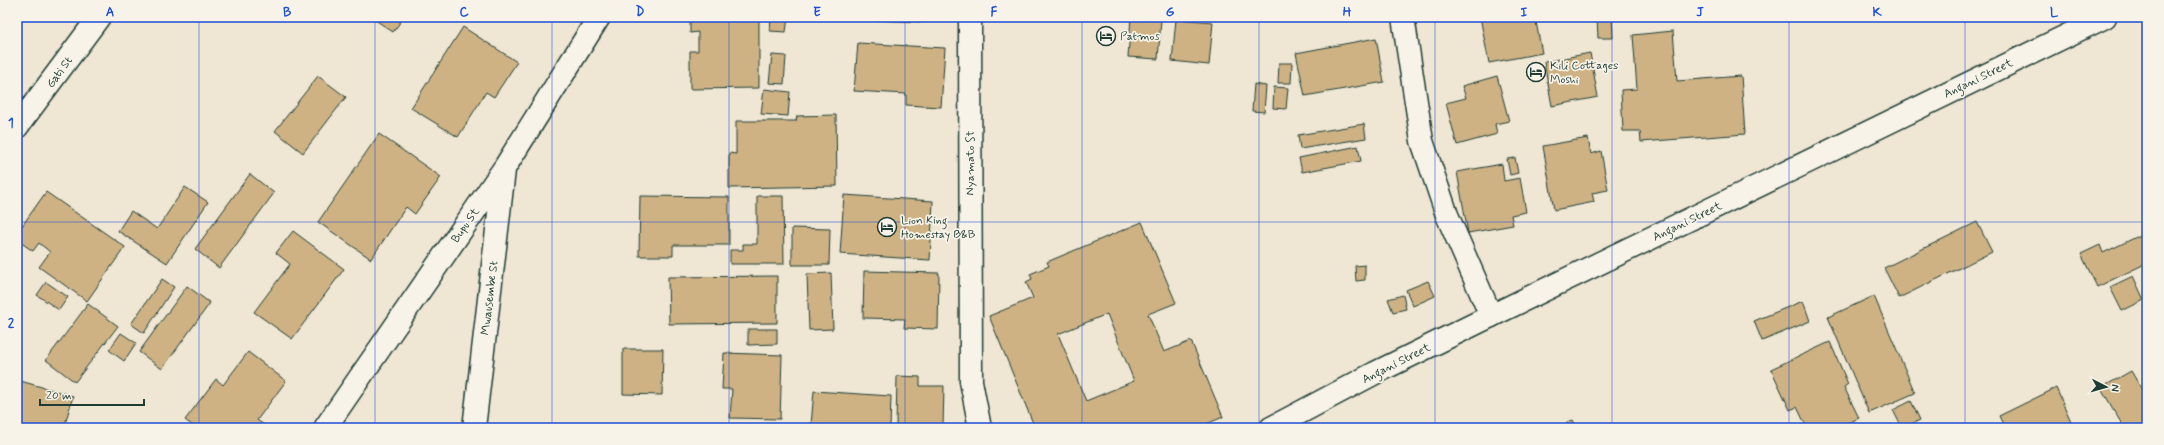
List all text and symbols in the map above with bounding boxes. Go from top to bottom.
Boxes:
text: A [106,4,114,21]
text: B [283,4,292,21]
text: C [459,4,469,21]
text: D [636,4,645,21]
text: E [813,4,821,21]
text: F [991,4,998,21]
text: G [1166,4,1175,21]
text: H [1343,4,1352,21]
text: I [1521,4,1528,21]
text: J [1696,4,1704,21]
text: K [1872,4,1882,21]
text: L [2050,4,2059,21]
hotel icon: Patmos [1095,25,1117,47]
place label: Patmos [1120,29,1160,45]
street label: Gati St [43,53,77,92]
street label: Angani Street [1941,55,2016,103]
place label: Kili Cottages Moshi [1550,58,1618,88]
hotel icon: Kili Cottages Moshi [1525,61,1547,83]
text: 1 [8,115,14,132]
street label: Nyamato St [963,130,979,195]
street label: Angani Street [1650,198,1725,246]
street label: Bupu St [448,205,484,246]
place label: Lion King Homestay B&B [901,213,976,243]
hotel icon: Lion King Homestay B&B [876,216,898,238]
street label: Mwausembe St [477,260,503,336]
text: 2 [8,315,15,332]
street label: Angani Street [1359,340,1434,389]
north arrow [2086,367,2126,407]
scale bar [40,381,144,407]
text: N [2108,384,2122,392]
text: 20 m [46,388,72,404]

